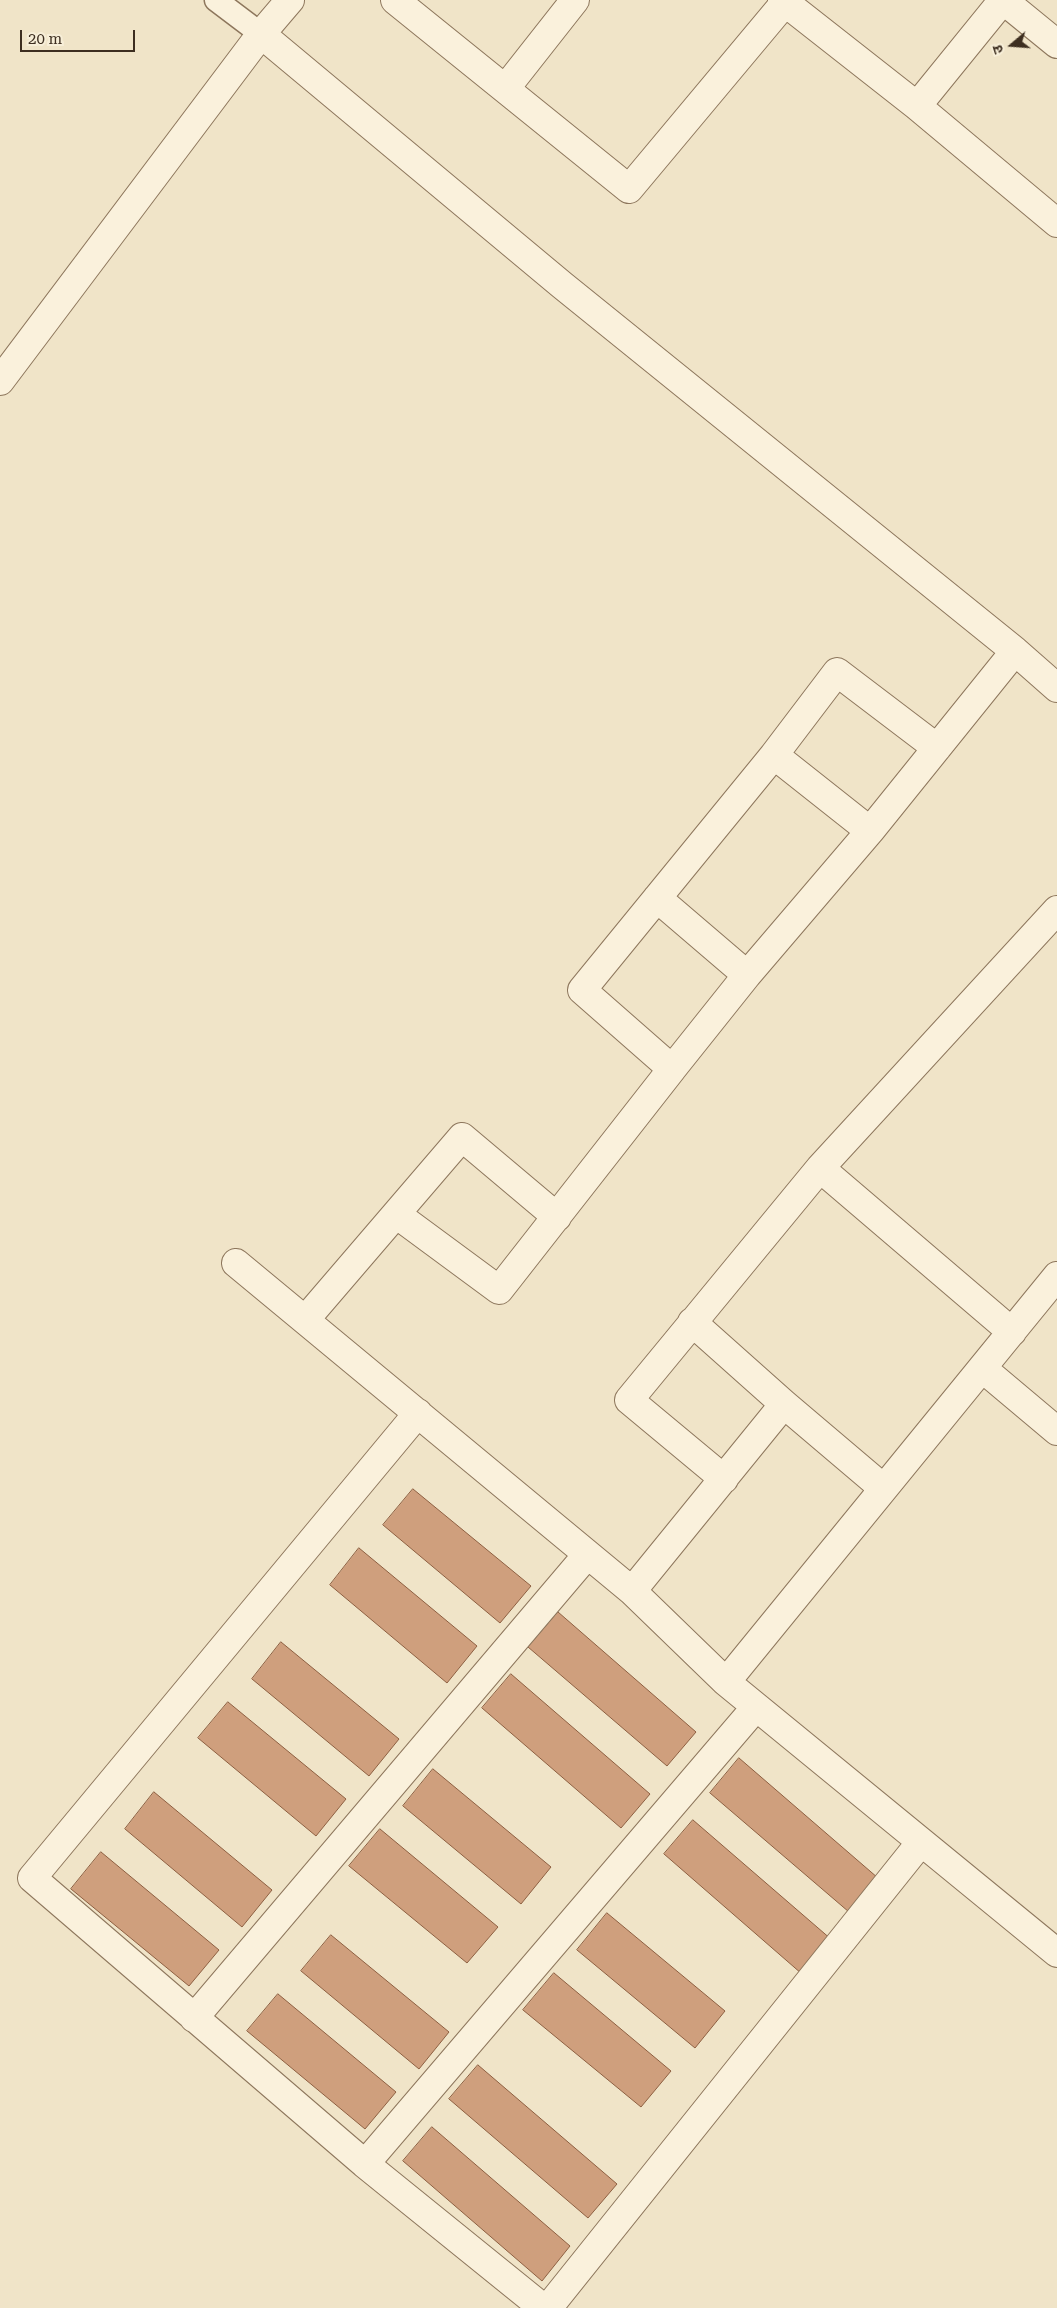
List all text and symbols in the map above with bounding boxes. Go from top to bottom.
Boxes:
scale bar [22,20,138,52]
north arrow [987,20,1037,70]
text: 20 m [28,30,62,48]
text: उ [989,43,1007,56]

